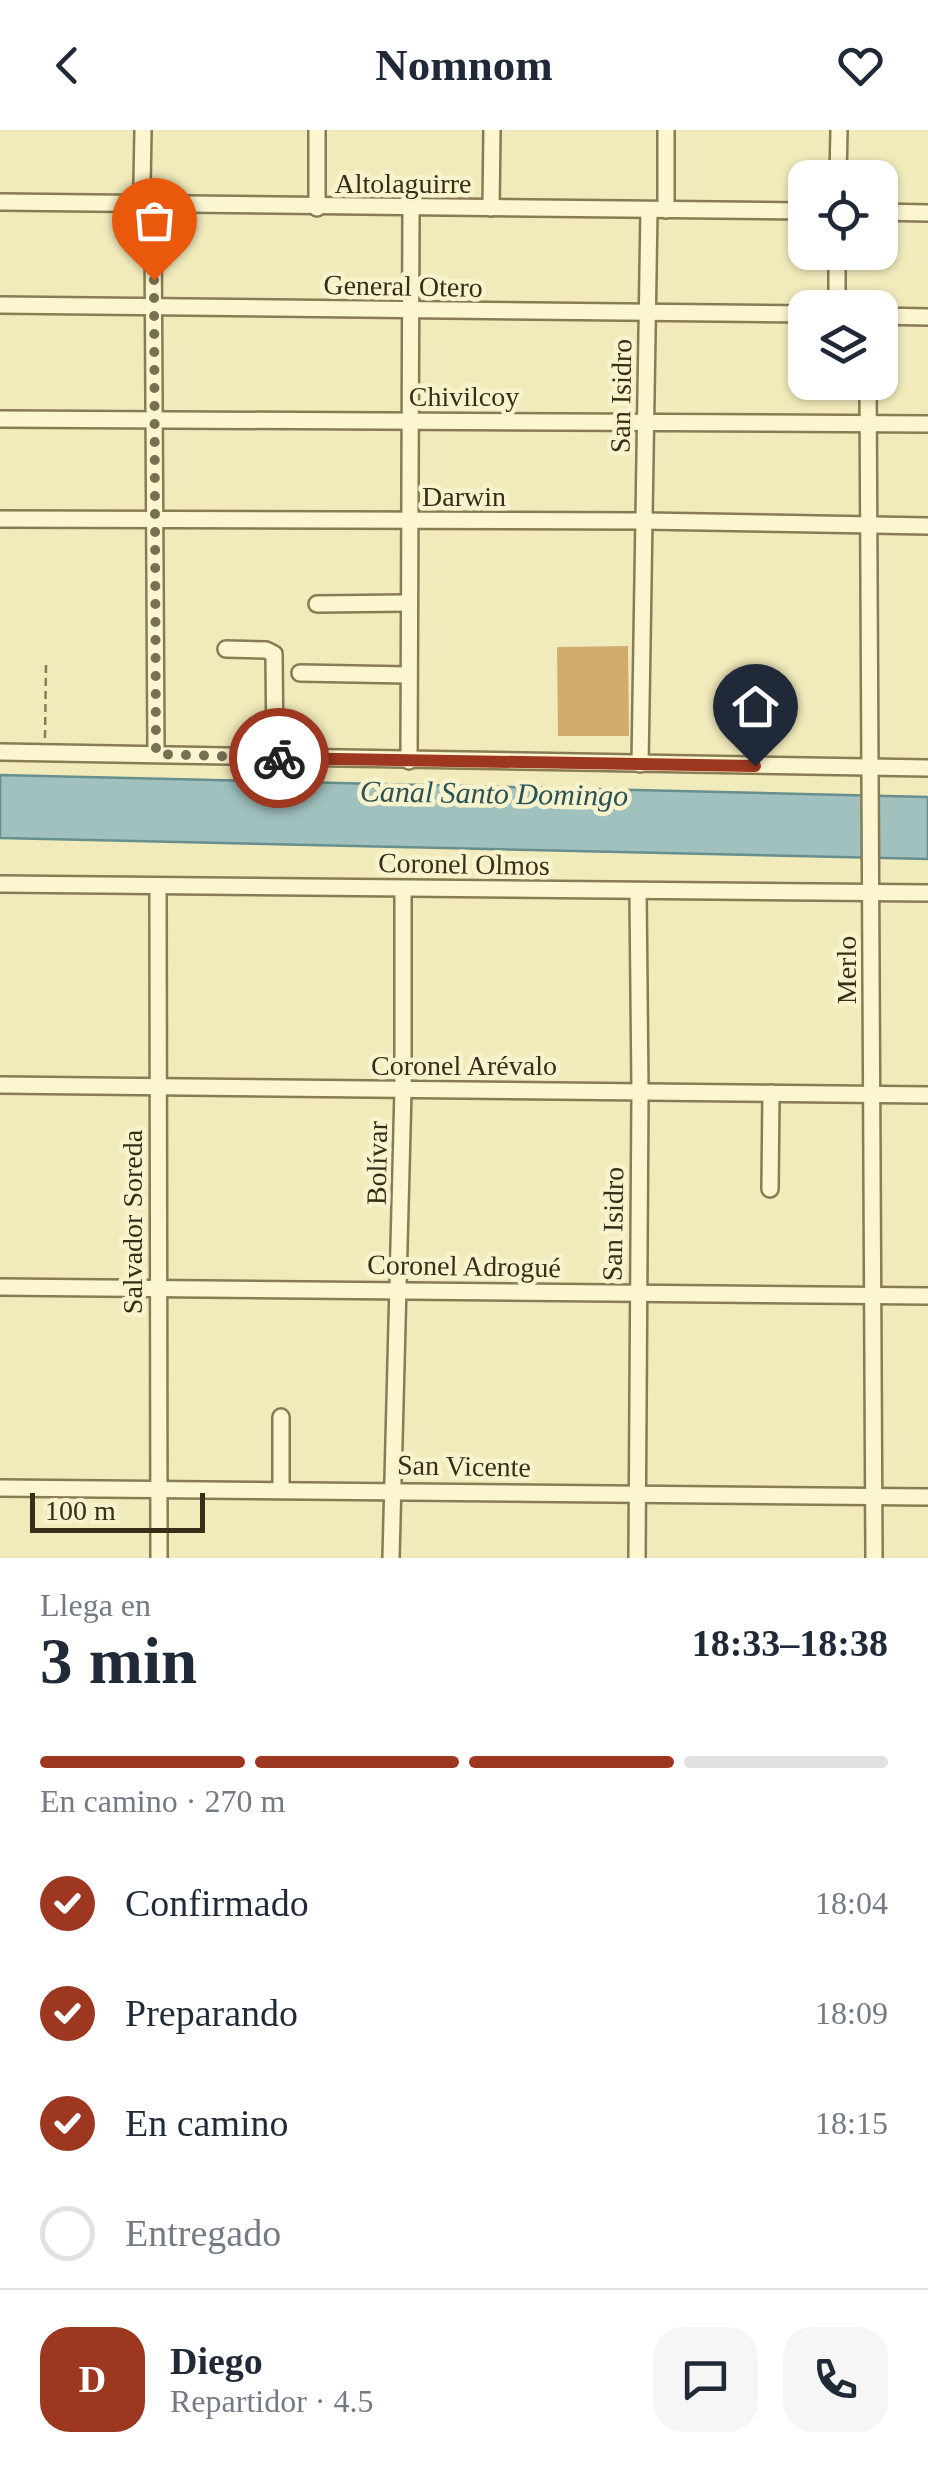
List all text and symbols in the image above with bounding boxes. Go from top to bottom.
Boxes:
icon: back [40,38,95,93]
icon: heart [833,38,888,93]
text: Nomnom [375,40,553,90]
map controls [788,160,898,400]
button: locate [788,160,898,270]
street label: Altolaguirre [335,168,471,199]
pin [112,178,197,281]
icon: bag [127,193,182,248]
street label: General Otero [323,269,483,303]
button: layers [788,290,898,400]
street label: San Isidro [605,339,637,453]
street label: Chivilcoy [409,381,519,412]
street label: Darwin [422,481,506,512]
pin [713,664,798,767]
icon: home [728,679,783,734]
courier [229,708,329,808]
icon: bike [252,731,307,786]
water label: Canal Santo Domingo [360,774,628,812]
street label: Coronel Olmos [378,847,550,881]
street label: Merlo [831,936,862,1004]
street label: Coronel Arévalo [371,1050,557,1081]
street label: Bolívar [361,1120,393,1205]
street label: Salvador Soreda [117,1129,148,1314]
street label: San Isidro [597,1167,629,1281]
street label: Coronel Adrogué [367,1249,561,1283]
street label: San Vicente [397,1449,531,1483]
scale bar [30,1488,205,1532]
text: 100 m [45,1495,116,1526]
text: Llega en [40,1587,151,1623]
text: 18:33–18:38 [692,1622,888,1664]
text: 3 min [40,1625,197,1697]
text: En camino · 270 m [40,1783,285,1819]
icon: check [40,1876,95,1931]
text: Confirmado [125,1882,309,1924]
text: 18:04 [815,1885,888,1921]
icon: check [40,1986,95,2041]
text: Preparando [125,1992,298,2034]
text: 18:09 [815,1995,888,2031]
icon: check [40,2096,95,2151]
text: En camino [125,2102,289,2144]
text: 18:15 [815,2105,888,2141]
text: Entregado [125,2212,281,2254]
button: chat [653,2327,758,2432]
button: phone [783,2327,888,2432]
text: Diego [170,2340,263,2382]
text: D [79,2358,106,2400]
text: Repartidor · 4.5 [170,2383,374,2419]

